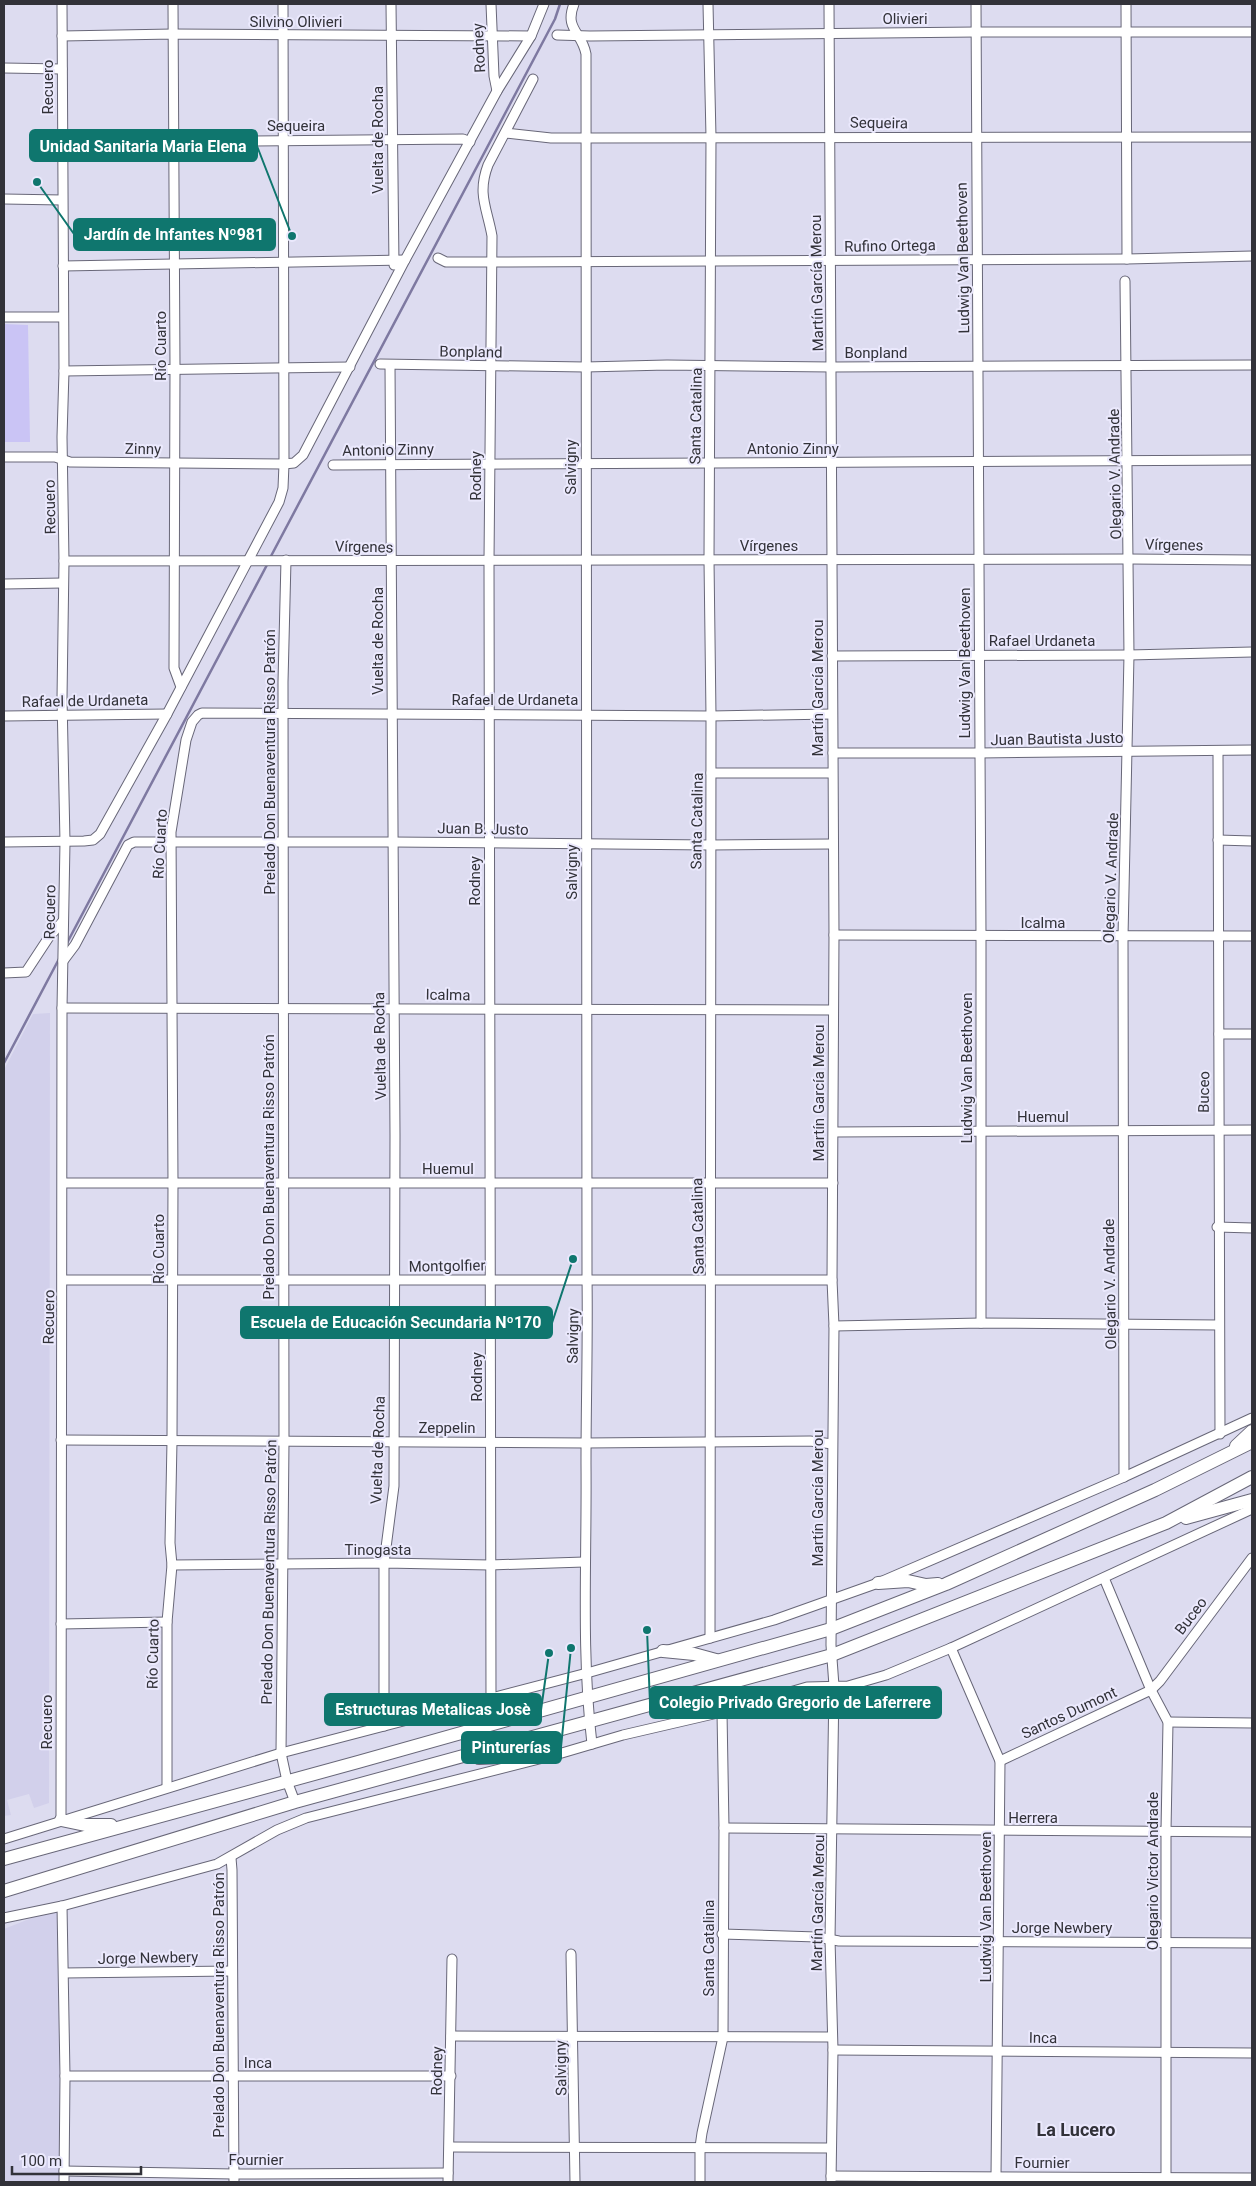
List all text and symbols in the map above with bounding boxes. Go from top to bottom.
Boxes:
street label: Olivieri [882,10,928,28]
street label: Silvino Olivieri [250,13,342,31]
street label: Rodney [469,23,489,73]
street label: Recuero [39,60,57,114]
street label: Vuelta de Rocha [369,86,387,194]
street label: Sequeira [850,113,908,133]
street label: Sequeira [267,117,325,135]
callout: Unidad Sanitaria Maria Elena [30,130,257,161]
text: Unidad Sanitaria Maria Elena [39,137,247,156]
street label: Ludwig Van Beethoven [953,182,973,334]
street label: Martín García Merou [807,214,827,352]
callout: Jardín de Infantes Nº981 [74,219,275,250]
text: Jardín de Infantes Nº981 [84,225,264,244]
street label: Rufino Ortega [844,236,936,256]
street label: Río Cuarto [152,311,170,381]
street label: Bonpland [439,342,503,362]
street label: Bonpland [844,344,908,362]
street label: Santa Catalina [686,367,706,465]
street label: Olegario V. Andrade [1105,408,1125,540]
street label: Salvigny [562,439,580,495]
street label: Zinny [125,440,161,458]
street label: Antonio Zinny [342,440,434,460]
street label: Antonio Zinny [747,440,839,458]
street label: Rodney [467,451,485,501]
street label: Recuero [41,479,59,535]
street label: Vírgenes [1145,535,1203,555]
street label: Vírgenes [335,537,393,557]
street label: Vírgenes [740,537,798,555]
street label: Vuelta de Rocha [369,587,387,695]
street label: Ludwig Van Beethoven [956,587,974,739]
street label: Martín García Merou [809,620,827,756]
street label: Prelado Don Buenaventura Risso Patrón [261,629,279,895]
street label: Rafael Urdaneta [989,632,1095,650]
street label: Rafael de Urdaneta [21,691,149,711]
street label: Rafael de Urdaneta [452,691,578,709]
street label: Juan Bautista Justo [990,729,1124,749]
street label: Santa Catalina [687,772,707,870]
street label: Río Cuarto [149,808,171,880]
street label: Olegario V. Andrade [1100,812,1122,944]
street label: Juan B. Justo [437,819,529,839]
street label: Salvigny [563,844,581,900]
street label: Rodney [466,856,484,906]
street label: Recuero [41,884,59,940]
street label: Icalma [1020,914,1066,932]
street label: Icalma [425,986,471,1004]
street label: Vuelta de Rocha [370,992,390,1100]
street label: Ludwig Van Beethoven [958,992,976,1144]
street label: Martín García Merou [810,1025,828,1161]
street label: Prelado Don Buenaventura Risso Patrón [260,1034,278,1300]
street label: Buceo [1195,1071,1213,1113]
street label: Huemul [1017,1108,1069,1126]
street label: Huemul [422,1160,474,1178]
street label: Santa Catalina [688,1177,708,1275]
street label: Río Cuarto [150,1214,168,1284]
street label: Olegario V. Andrade [1100,1218,1120,1350]
street label: Montgolfier [408,1256,486,1276]
street label: Recuero [40,1289,58,1345]
callout: Escuela de Educación Secundaria Nº170 [241,1307,552,1338]
street label: Salvigny [564,1308,582,1364]
text: Escuela de Educación Secundaria Nº170 [251,1313,541,1332]
street label: Rodney [468,1352,486,1402]
street label: Vuelta de Rocha [367,1396,389,1504]
street label: Zeppelin [418,1419,476,1437]
street label: Martín García Merou [809,1430,827,1566]
street label: Prelado Don Buenaventura Risso Patrón [258,1439,280,1705]
street label: Tinogasta [345,1541,411,1559]
street label: Buceo [1171,1594,1211,1638]
street label: Río Cuarto [143,1619,163,1689]
street label: Santos Dumont [1018,1683,1120,1743]
callout: Colegio Privado Gregorio de Laferrere [650,1687,941,1718]
text: Colegio Privado Gregorio de Laferrere [659,1693,931,1712]
callout: Estructuras Metalicas Josè [325,1694,541,1725]
street label: Recuero [38,1695,56,1749]
text: Estructuras Metalicas Josè [335,1700,531,1719]
callout: Pinturerías [462,1732,561,1763]
text: Pinturerías [471,1738,551,1757]
street label: Olegario Victor Andrade [1144,1792,1162,1950]
street label: Herrera [1008,1809,1058,1827]
street label: Ludwig Van Beethoven [977,1831,995,1983]
street label: Martín García Merou [808,1834,828,1972]
street label: Prelado Don Buenaventura Risso Patrón [210,1872,228,2138]
street label: Santa Catalina [700,1900,718,1996]
street label: Jorge Newbery [1012,1919,1112,1937]
street label: Jorge Newbery [98,1948,198,1968]
street label: Inca [1029,2029,1057,2047]
street label: Salvigny [552,2040,570,2096]
street label: Rodney [428,2046,446,2096]
street label: Inca [244,2054,272,2072]
district label: La Lucero [1036,2119,1116,2140]
scale bar [12,2144,141,2176]
street label: Fournier [228,2151,284,2169]
text: 100 m [20,2152,62,2170]
street label: Fournier [1014,2154,1070,2172]

